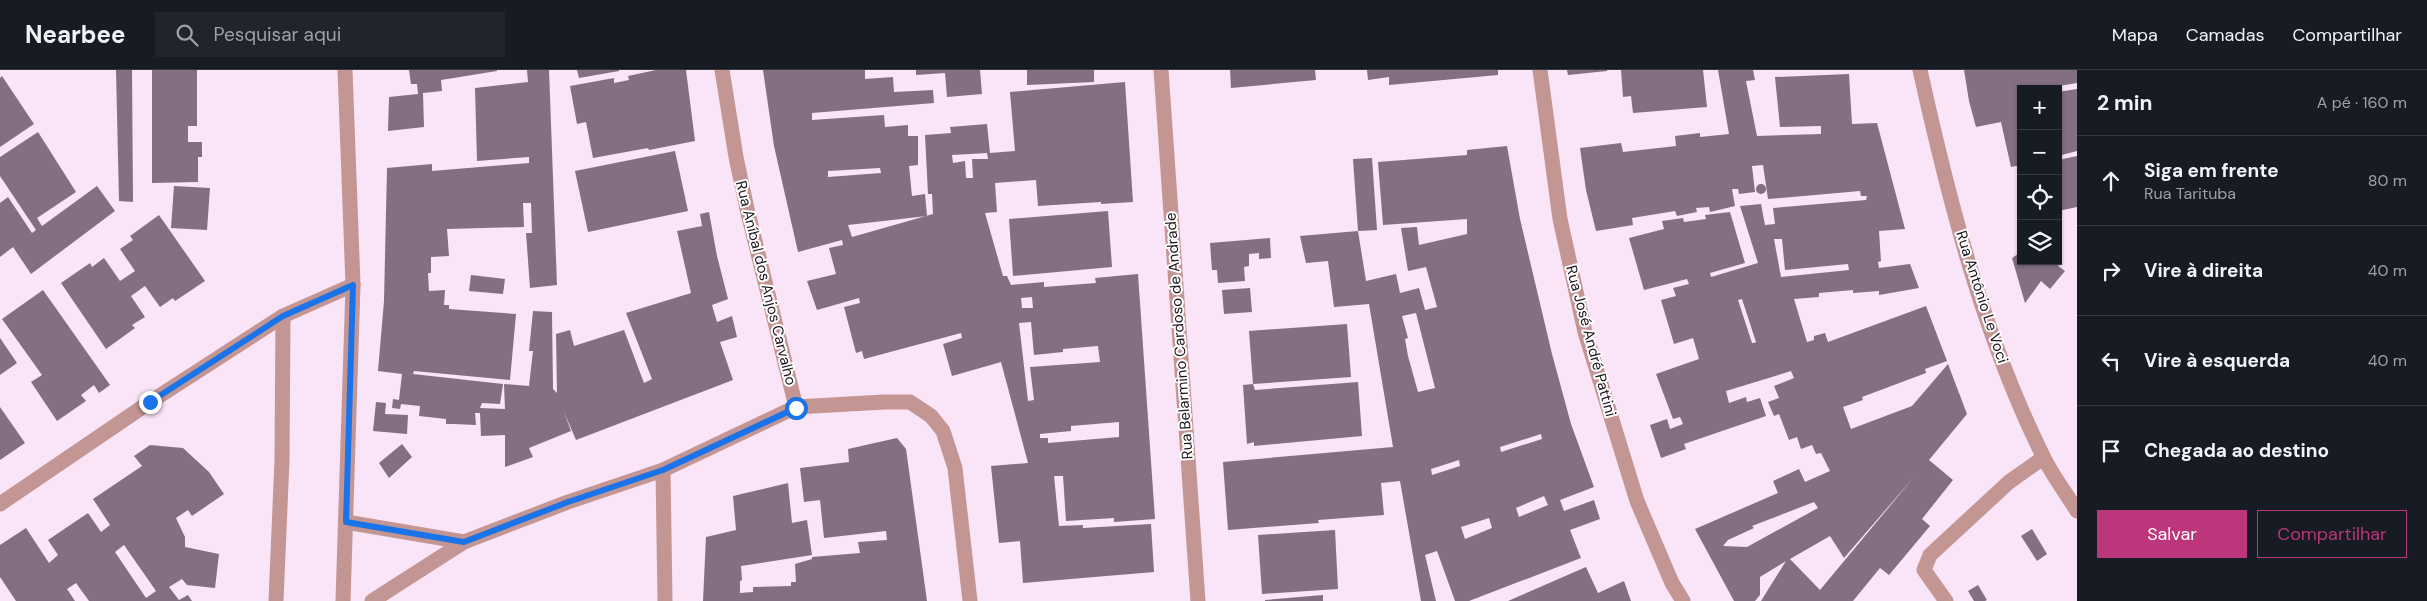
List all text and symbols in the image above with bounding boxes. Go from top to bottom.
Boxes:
search box [155,12,505,57]
text: Nearbee [25,19,125,50]
icon: search [173,21,201,49]
text: Pesquisar aqui [213,22,341,47]
text: Mapa [2112,23,2158,47]
text: Camadas [2186,23,2264,47]
text: Compartilhar [2292,23,2402,47]
map controls [2017,85,2062,265]
button: + [2017,85,2062,130]
text: 2 min [2097,89,2153,117]
text: A pé · 160 m [2317,92,2407,113]
button: − [2017,130,2062,175]
text: Siga em frente [2144,158,2279,183]
icon: ahead [2097,167,2125,195]
text: 80 m [2368,170,2407,191]
button: locate [2017,175,2062,220]
street label: Rua Aníbal dos Anjos Carvalho [731,179,801,387]
text: Rua Tarituba [2144,183,2236,204]
street label: Rua Belarmino Cardoso de Andrade [1160,212,1198,460]
button: layers [2017,220,2062,265]
street label: Rua Antônio Le Voci [1951,228,2013,366]
icon: right [2097,257,2125,285]
text: Vire à direita [2144,258,2263,283]
text: 40 m [2368,260,2407,281]
street label: Rua José André Pattini [1561,263,1621,419]
icon: left [2097,347,2125,375]
text: Vire à esquerda [2144,348,2290,373]
text: 40 m [2368,350,2407,371]
route end [139,391,162,414]
route start [785,397,808,420]
icon: arrive [2097,437,2125,465]
text: Chegada ao destino [2144,438,2329,463]
button: Salvar [2097,510,2247,558]
button: Compartilhar [2257,510,2407,558]

